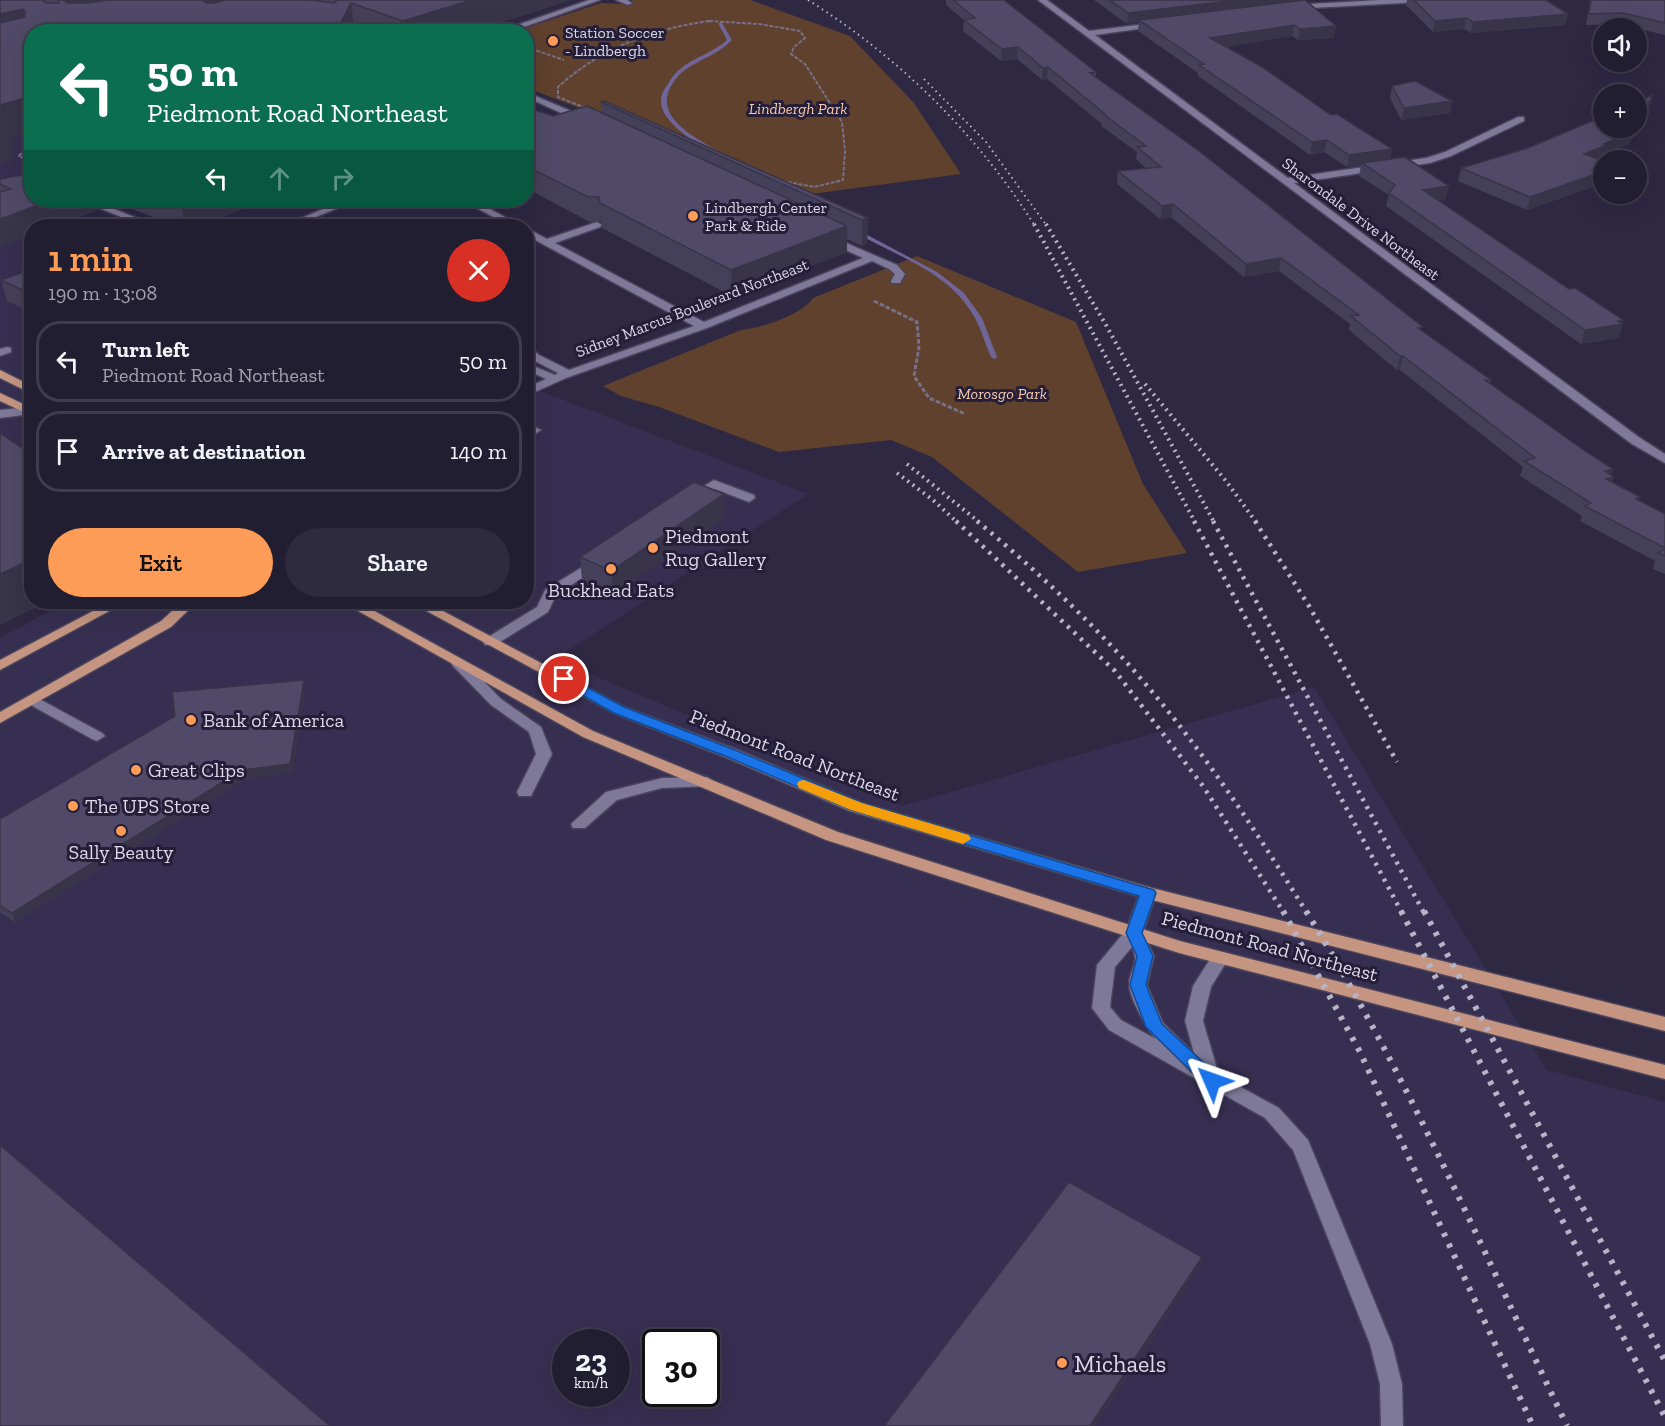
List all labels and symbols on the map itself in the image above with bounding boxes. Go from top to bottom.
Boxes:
place label: Station Soccer - Lindbergh [565,23,665,60]
marker: Station Soccer - Lindbergh [546,34,560,48]
park label: Lindbergh Park [749,99,847,118]
street label: Sharondale Drive Northeast [1279,154,1443,284]
place label: Lindbergh Center Park & Ride [705,198,828,235]
marker: Lindbergh Center Park & Ride [686,209,700,223]
street label: Sidney Marcus Boulevard Northeast [573,255,811,361]
park label: Morosgo Park [957,384,1047,403]
place label: Piedmont Rug Gallery [665,524,767,571]
marker: Piedmont Rug Gallery [646,541,660,555]
marker: Buckhead Eats [604,562,618,576]
place label: Buckhead Eats [548,578,674,602]
pin [538,653,589,704]
street label: Piedmont Road Northeast [687,704,904,806]
place label: Bank of America [203,708,345,732]
marker: Bank of America [184,713,198,727]
place label: Great Clips [148,758,245,782]
marker: Great Clips [129,763,143,777]
place label: The UPS Store [85,794,210,818]
marker: The UPS Store [66,799,80,813]
marker: Sally Beauty [114,824,128,838]
place label: Sally Beauty [69,840,174,864]
street label: Piedmont Road Northeast [1159,906,1381,987]
position arrow [1180,1049,1244,1113]
speed limit sign: 30 [642,1329,720,1407]
place label: Michaels [1074,1349,1166,1378]
marker: Michaels [1055,1356,1069,1370]

